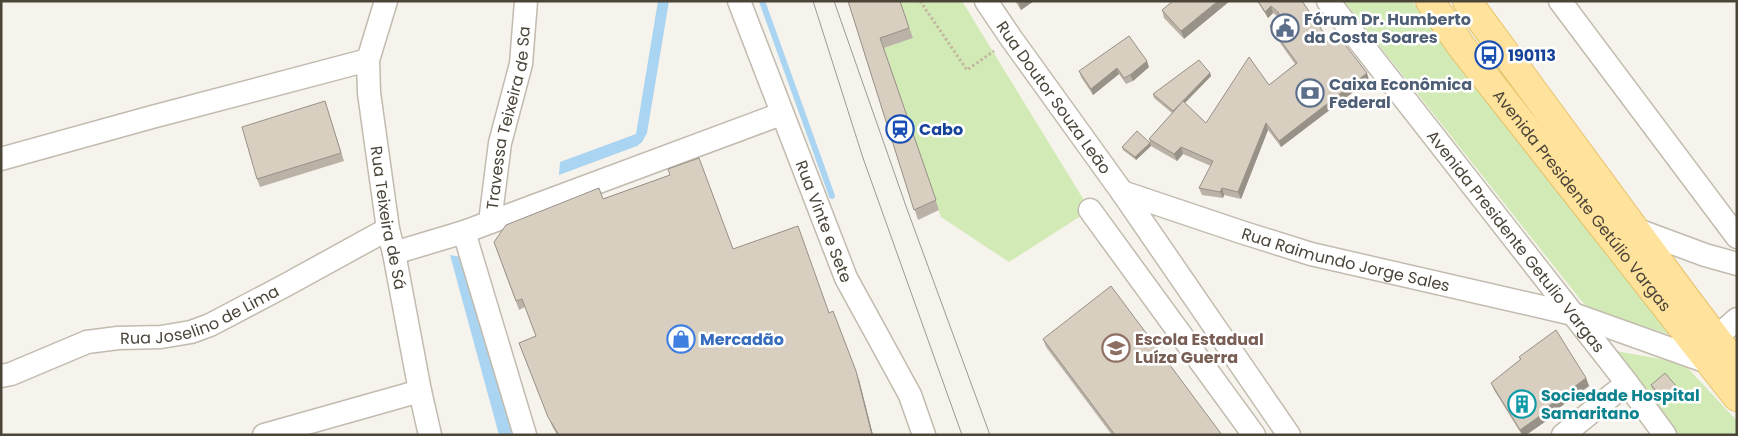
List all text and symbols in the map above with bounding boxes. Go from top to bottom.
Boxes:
place label: Fórum Dr. Humberto da Costa Soares [1304,8,1471,49]
public building icon: Fórum Dr. Humberto da Costa Soares [1270,13,1300,43]
street label: Rua Doutor Souza Leão [991,17,1116,179]
street label: Travessa Teixeira de Sa [481,25,536,211]
bus stop icon: 190113 [1474,40,1504,70]
place label: 190113 [1508,44,1556,67]
place label: Caixa Econômica Federal [1329,73,1472,114]
bank icon: Caixa Econômica Federal [1295,78,1325,108]
street label: Avenida Presidente Getúlio Vargas [1487,85,1677,317]
station icon: Cabo [885,114,915,144]
place label: Cabo [919,118,963,141]
street label: Avenida Presidente Getulio Vargas [1421,125,1610,358]
street label: Rua Teixeira de Sá [365,145,412,292]
street label: Rua Vinte e Sete [790,157,858,286]
street label: Rua Raimundo Jorge Sales [1239,222,1452,297]
street label: Rua Joselino de Lima [120,280,283,350]
shop icon: Mercadão [666,324,696,354]
place label: Mercadão [700,328,784,351]
place label: Escola Estadual Luíza Guerra [1135,328,1264,369]
school or university icon: Escola Estadual Luíza Guerra [1101,333,1131,363]
place label: Sociedade Hospital Samaritano [1541,384,1700,425]
building icon: Sociedade Hospital Samaritano [1507,389,1537,419]

